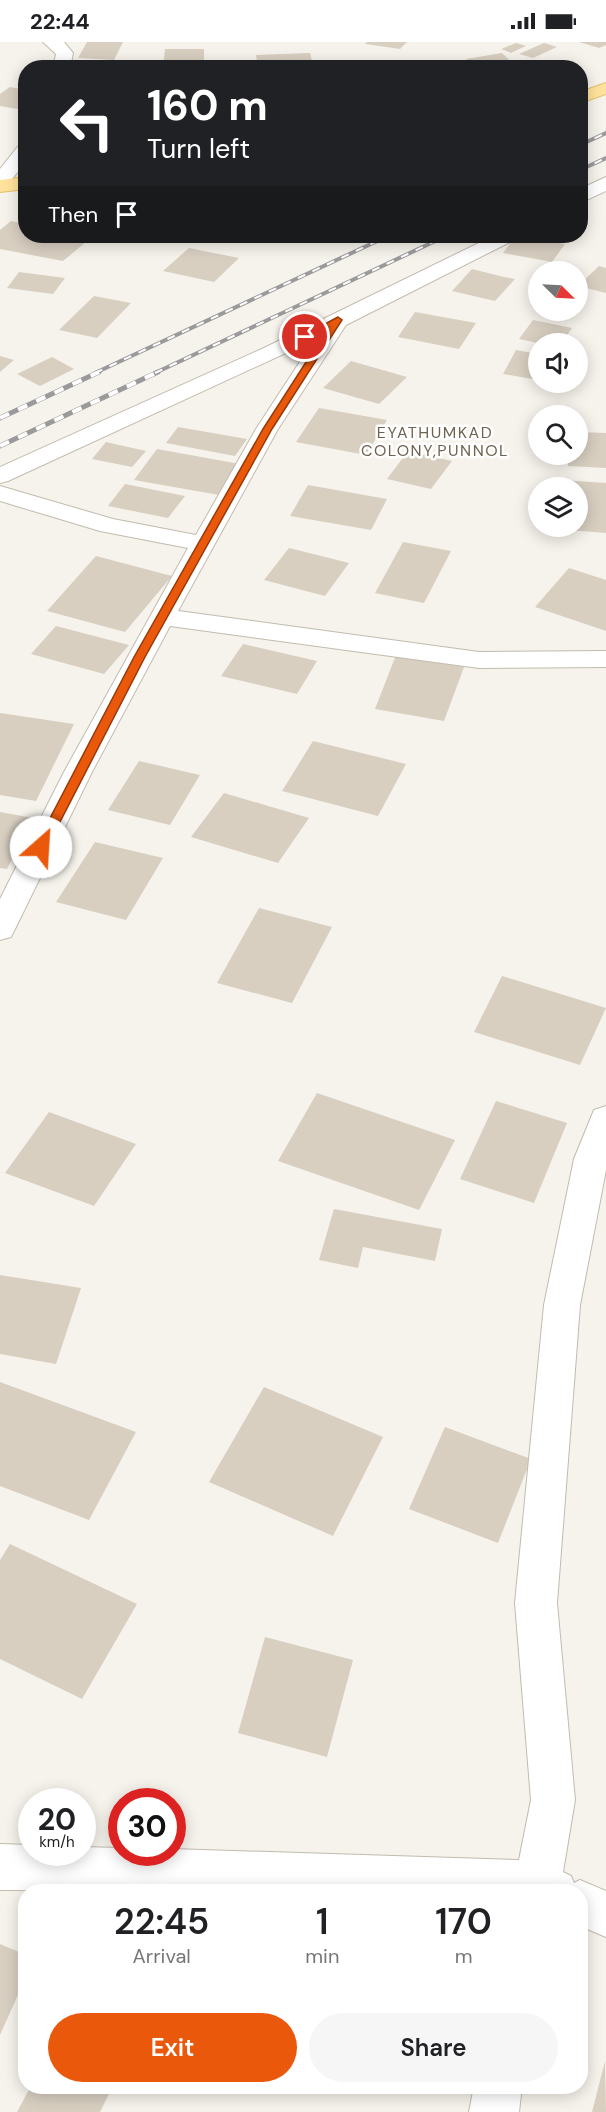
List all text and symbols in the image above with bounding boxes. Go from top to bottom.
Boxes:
text: 22:44 [30,7,90,36]
text: 160 m [147,78,268,133]
icon: left [48,84,126,162]
text: Turn left [147,131,250,166]
icon: arrive [110,198,143,231]
text: Then [48,200,98,229]
north arrow [528,261,588,321]
map controls [528,261,588,537]
pin [279,311,330,362]
icon: arrive [288,320,321,353]
button: sound [528,333,588,393]
button: search [528,405,588,465]
district label: EYATHUMKAD COLONY,PUNNOL [361,422,509,461]
button: layers [528,477,588,537]
position arrow [9,815,73,879]
speed limit sign: 30 [108,1788,186,1866]
text: 20 [38,1800,76,1839]
text: km/h [39,1832,75,1852]
text: 22:45 [114,1898,209,1945]
text: 1 [316,1898,329,1945]
text: 170 [435,1898,492,1945]
text: Arrival [133,1943,191,1969]
text: min [305,1943,339,1969]
text: m [455,1943,473,1969]
button: Exit [48,2013,297,2082]
button: Share [309,2013,558,2082]

